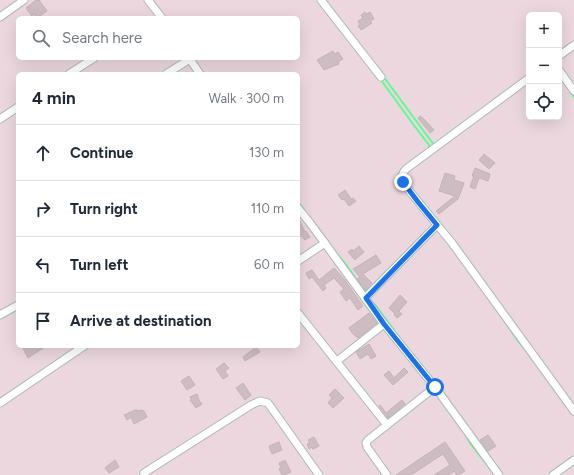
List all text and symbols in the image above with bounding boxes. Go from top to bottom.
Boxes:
map controls [526,12,562,120]
button: + [526,12,562,48]
search box [16,16,300,60]
icon: search [30,27,52,49]
text: Search here [62,29,142,47]
button: − [526,48,562,84]
button: locate [526,84,562,120]
text: 4 min [32,88,76,108]
text: Walk · 300 m [209,91,284,106]
icon: ahead [32,142,54,164]
text: Continue [70,144,133,162]
text: 130 m [249,145,284,160]
route end [394,173,412,191]
icon: right [32,198,54,220]
text: Turn right [70,200,138,218]
text: 110 m [251,201,284,216]
icon: left [32,254,54,276]
text: Turn left [70,256,128,274]
text: 60 m [254,257,284,272]
icon: arrive [32,310,54,332]
text: Arrive at destination [70,312,211,330]
route start [426,378,444,396]

